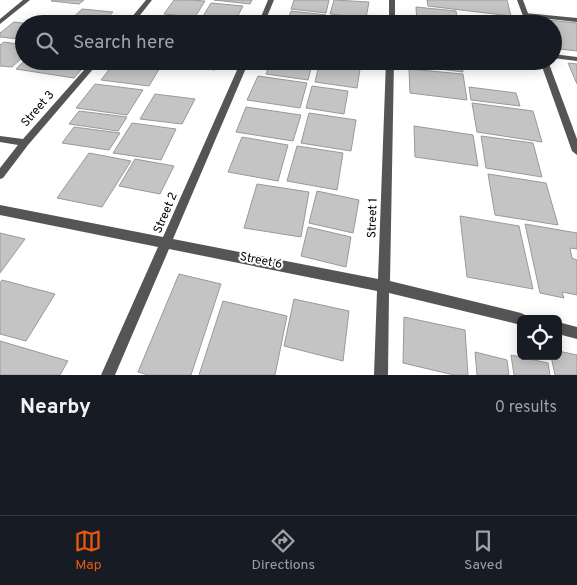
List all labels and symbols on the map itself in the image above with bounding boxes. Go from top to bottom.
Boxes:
street label: Street 3 [18,87,58,131]
street label: Street 2 [150,190,182,236]
street label: Street 1 [364,198,382,238]
street label: Street 6 [238,249,284,273]

